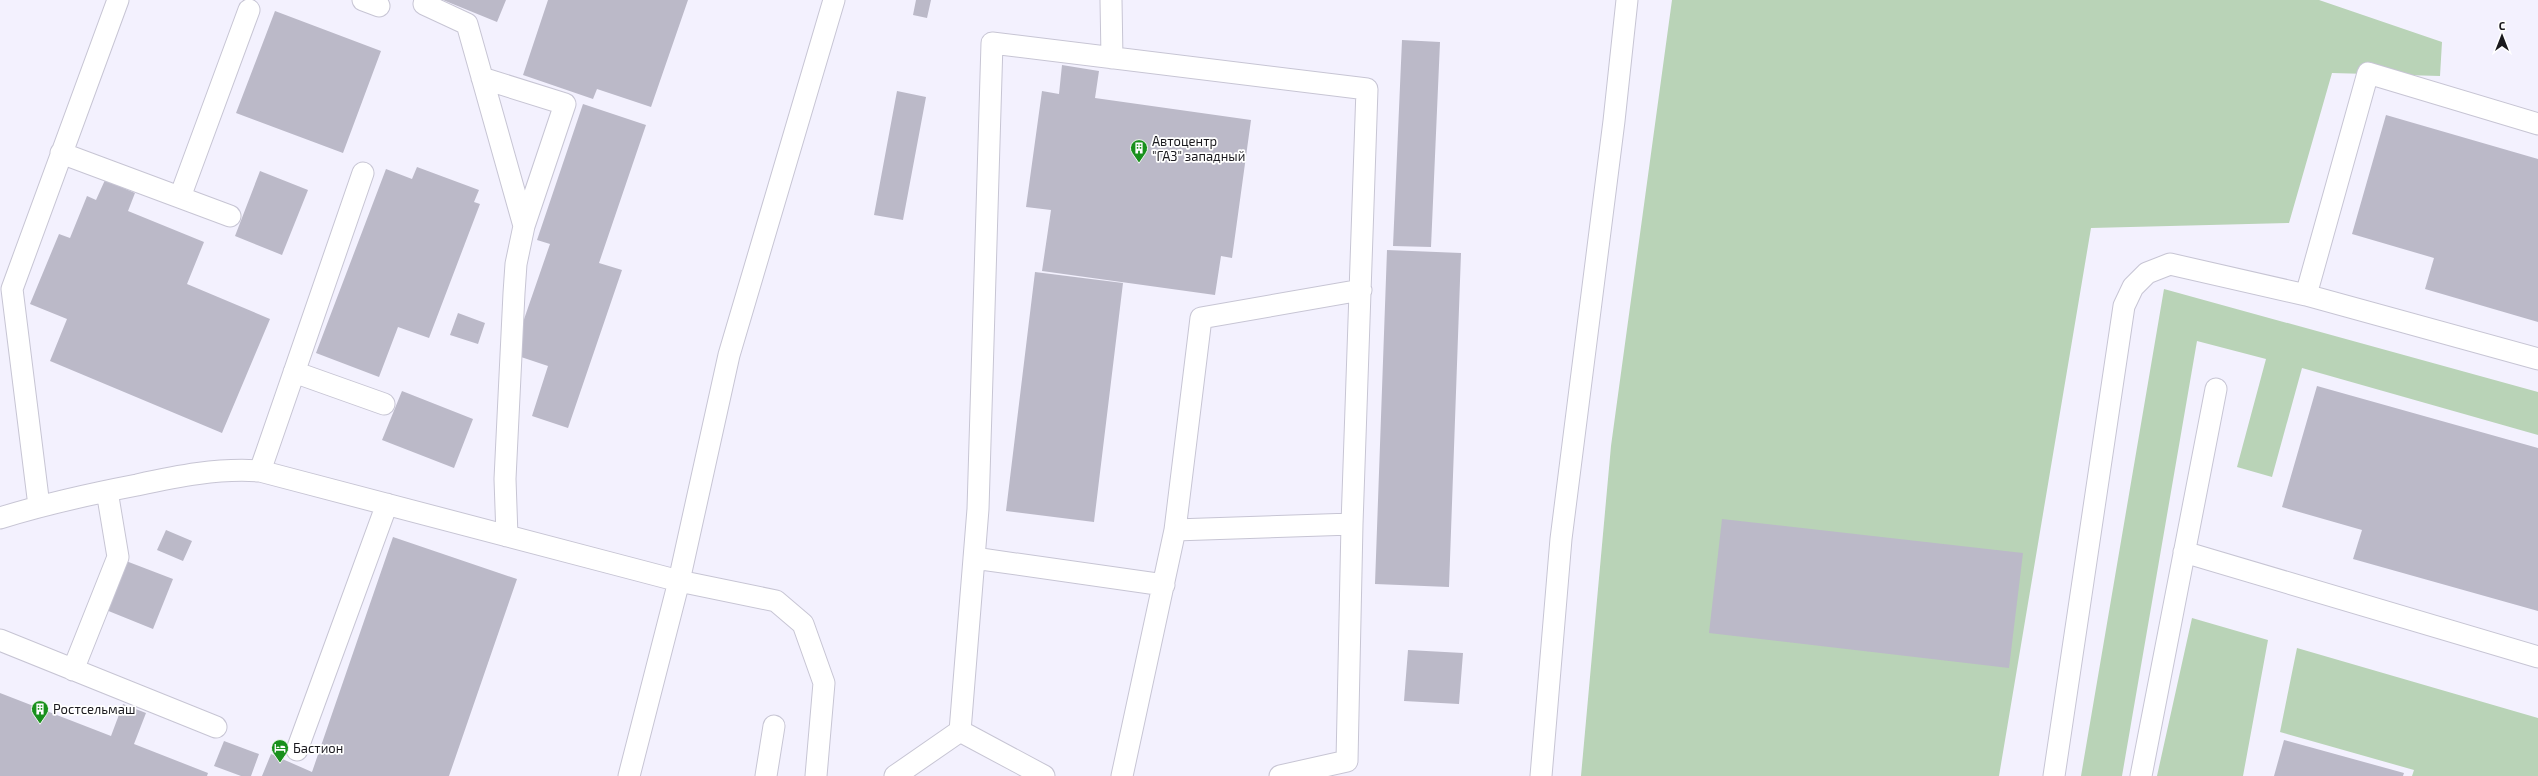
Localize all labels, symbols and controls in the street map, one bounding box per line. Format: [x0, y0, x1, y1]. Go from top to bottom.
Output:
north arrow [2482, 16, 2522, 56]
text: С [2499, 19, 2506, 32]
place label: Автоцентр "ГАЗ" западный [1152, 133, 1245, 164]
building icon: Автоцентр "ГАЗ" западный [1129, 138, 1149, 163]
building icon: Ростсельмаш [30, 699, 50, 724]
place label: Ростсельмаш [53, 701, 135, 717]
hotel icon: Бастион [270, 738, 290, 763]
place label: Бастион [293, 740, 343, 756]

